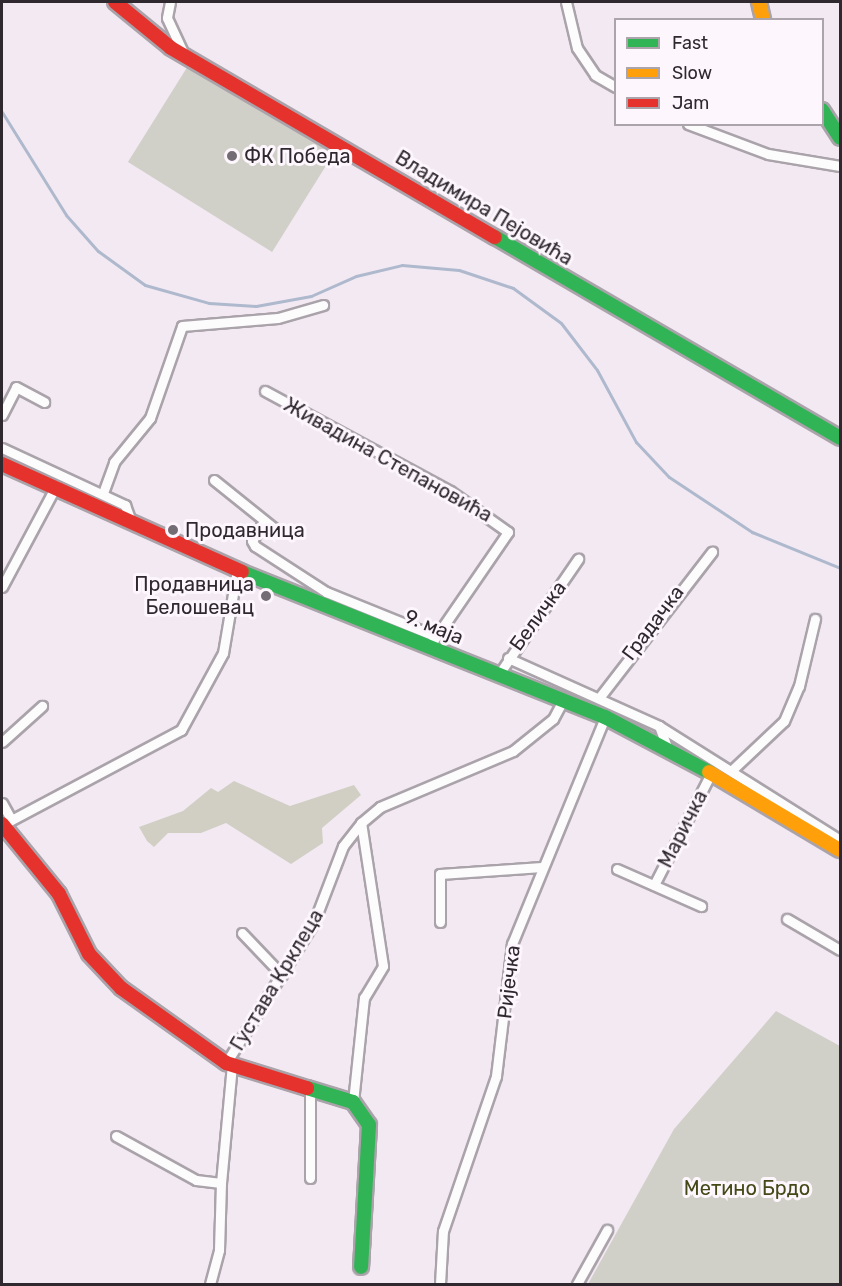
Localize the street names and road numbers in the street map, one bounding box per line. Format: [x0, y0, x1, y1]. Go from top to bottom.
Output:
street label: Владимира Пејовића [391, 146, 577, 270]
street label: Живадина Степановића [280, 393, 496, 527]
street label: Беличка [505, 576, 571, 656]
street label: Градачка [617, 581, 689, 665]
street label: 9. маја [401, 604, 467, 650]
street label: Маричка [653, 786, 713, 872]
street label: Густава Крклеца [225, 905, 329, 1055]
street label: Ријечка [493, 944, 525, 1020]

